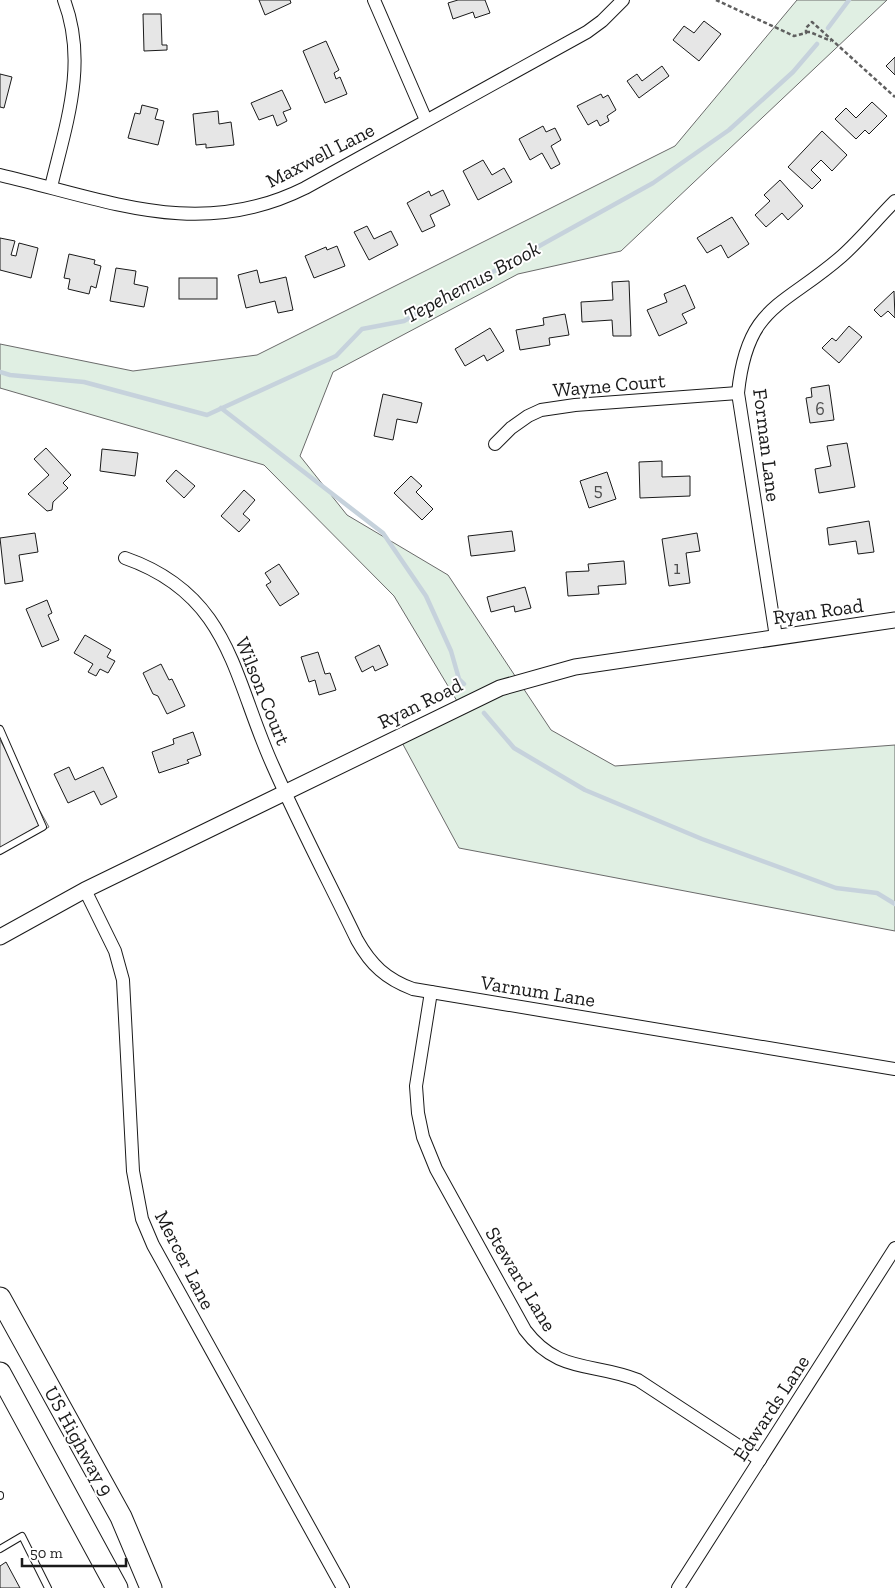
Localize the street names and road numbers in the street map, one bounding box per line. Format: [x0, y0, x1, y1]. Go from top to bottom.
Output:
street label: Maxwell Lane [262, 117, 378, 193]
street label: Wayne Court [552, 368, 667, 402]
street label: Forman Lane [748, 387, 786, 503]
street label: Ryan Road [771, 593, 865, 629]
street label: Wilson Court [230, 633, 296, 749]
street label: Ryan Road [374, 672, 466, 734]
street label: Varnum Lane [478, 970, 597, 1012]
street label: Mercer Lane [150, 1207, 220, 1313]
street label: Steward Lane [480, 1222, 562, 1336]
street label: Edwards Lane [728, 1350, 814, 1466]
street label: US Highway 9 [39, 1382, 119, 1500]

